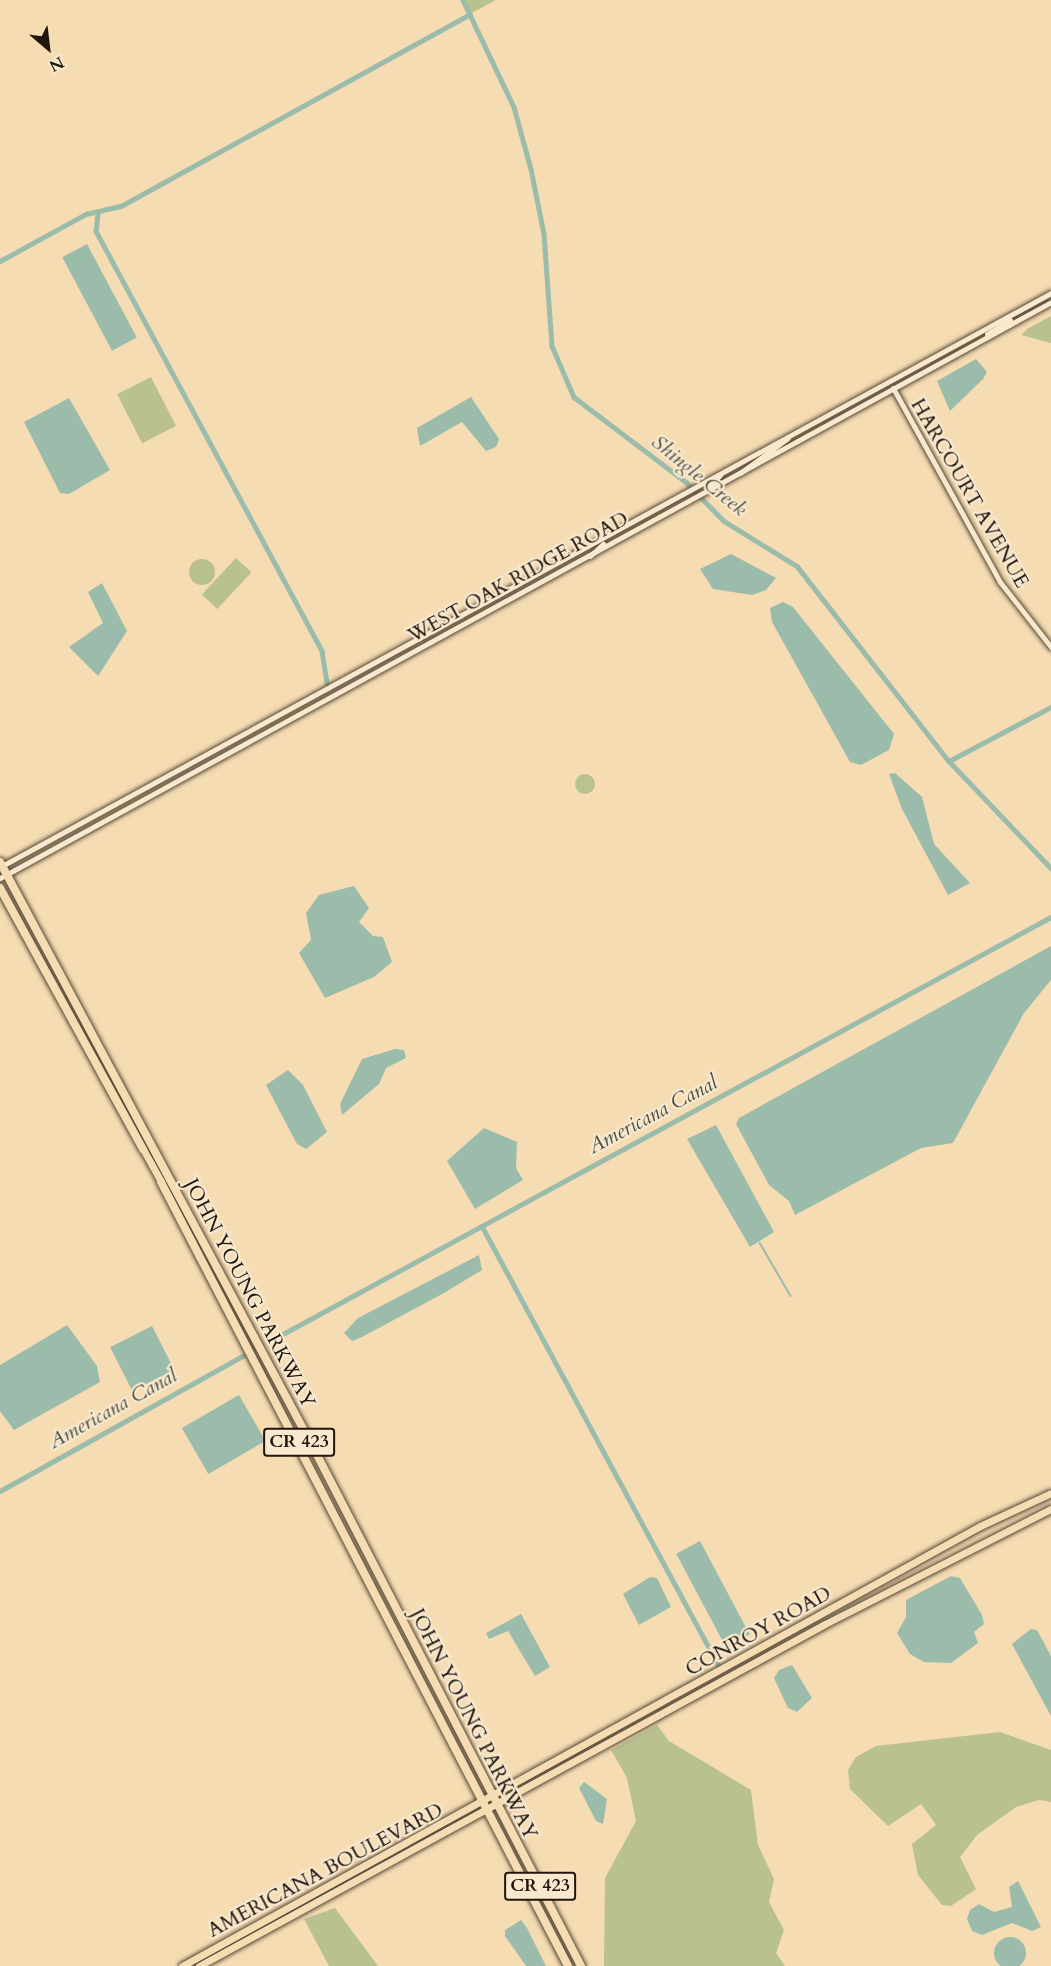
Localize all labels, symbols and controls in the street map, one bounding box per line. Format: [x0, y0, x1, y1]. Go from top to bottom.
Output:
north arrow [18, 18, 78, 78]
text: N [45, 51, 68, 77]
street label: HARCOURT AVENUE [906, 394, 1034, 592]
water label: Shingle Creek [646, 430, 752, 522]
street label: WEST OAK RIDGE ROAD [404, 506, 632, 648]
water label: Americana Canal [584, 1070, 722, 1160]
street label: JOHN YOUNG PARKWAY [179, 1174, 321, 1412]
water label: Americana Canal [44, 1363, 182, 1455]
road number: CR 423 [263, 1427, 335, 1457]
street label: CONROY ROAD [681, 1581, 835, 1681]
street label: JOHN YOUNG PARKWAY [405, 1604, 543, 1844]
street label: AMERICANA BOULEVARD [203, 1798, 447, 1942]
road number: CR 423 [504, 1871, 576, 1901]

